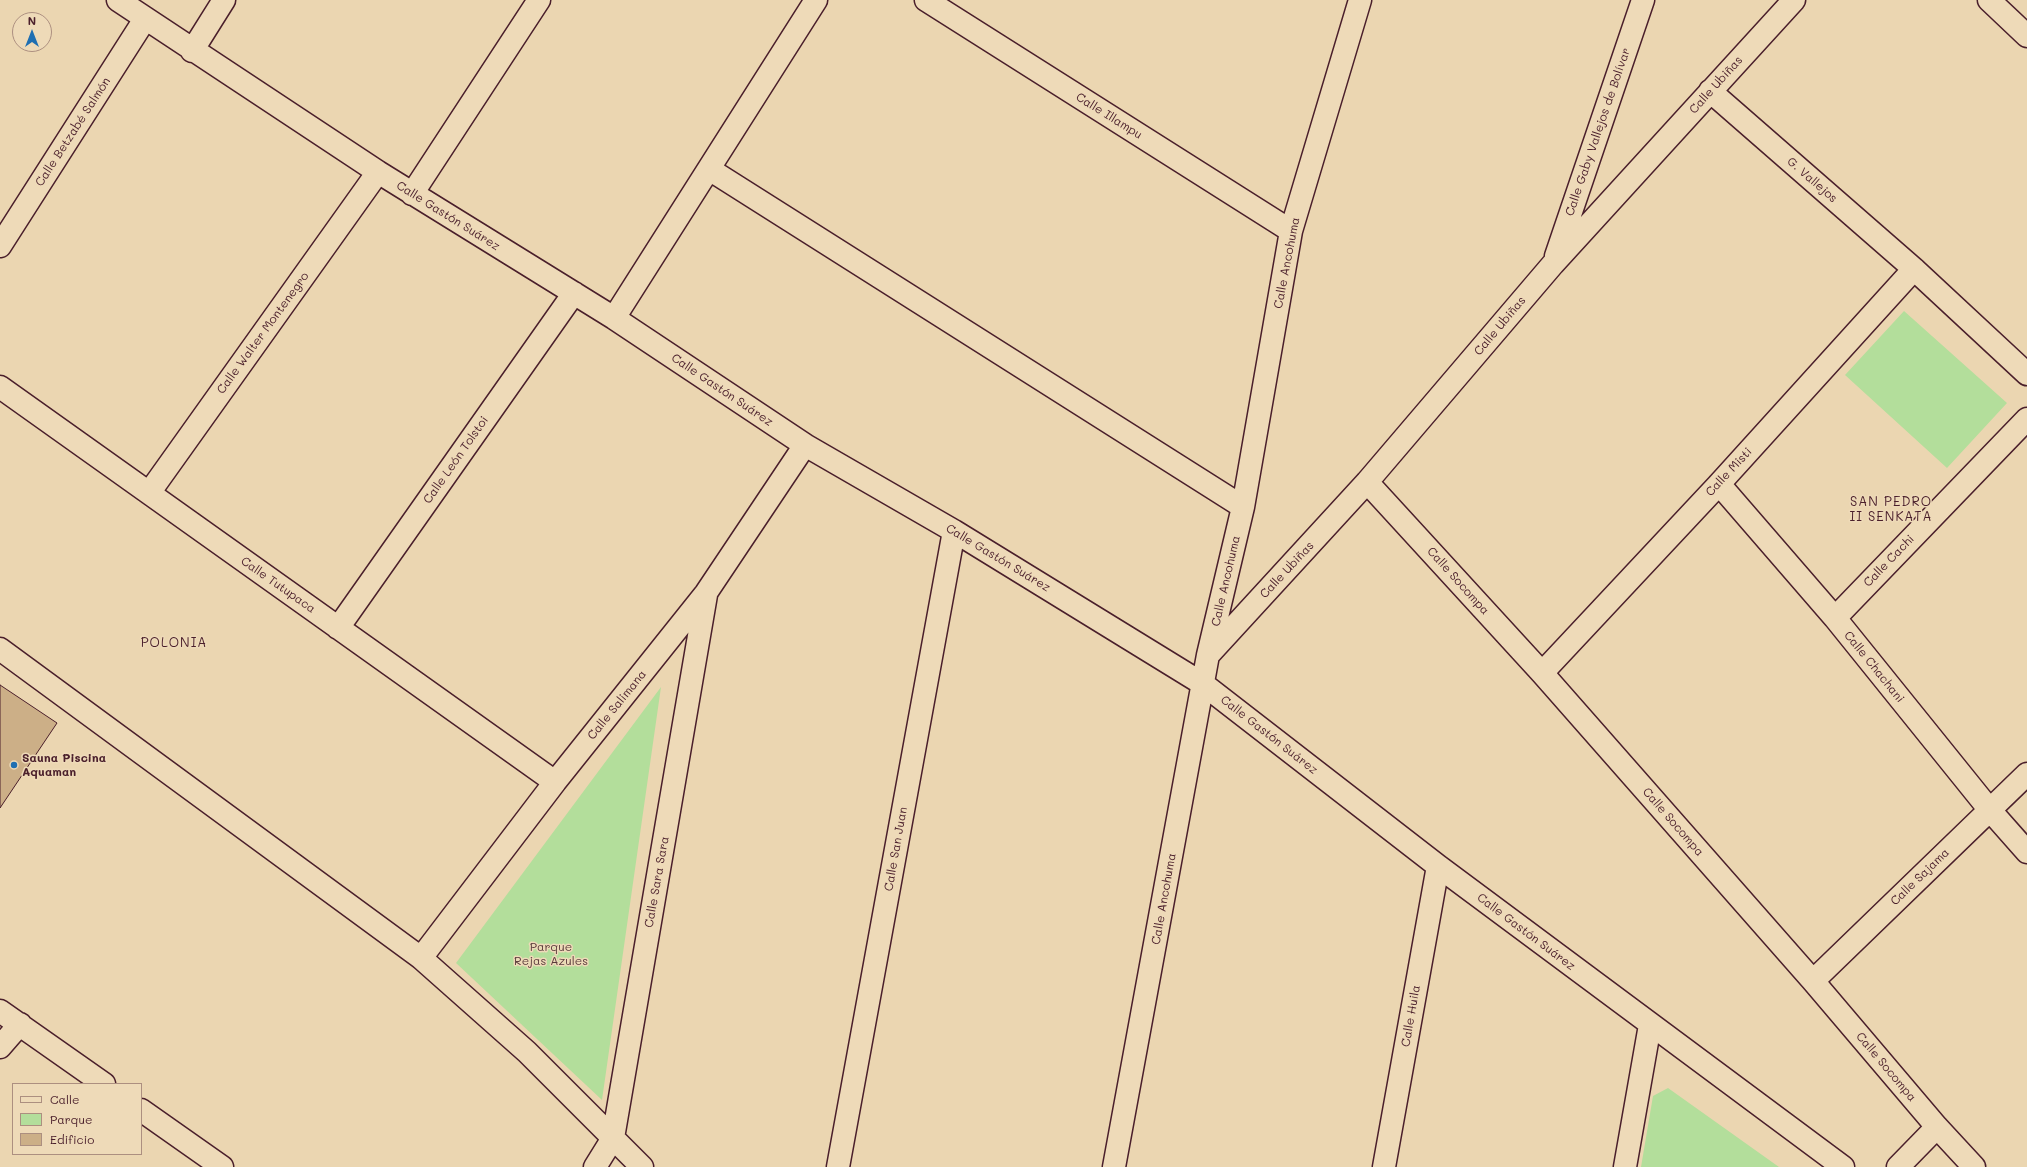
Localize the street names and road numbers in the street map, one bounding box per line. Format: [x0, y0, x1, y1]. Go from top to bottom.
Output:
street label: Calle Gaby Vallejos de Bolívar [1562, 46, 1634, 218]
street label: Calle Ubiñas [1686, 53, 1746, 117]
street label: Calle Betzabé Salmón [32, 75, 114, 189]
street label: Calle Illampu [1073, 90, 1145, 142]
street label: G. Vallejos [1784, 154, 1840, 206]
street label: Calle Gastón Suárez [394, 178, 502, 254]
street label: Calle Ancohuma [1271, 216, 1303, 310]
street label: Calle Walter Montenegro [214, 269, 312, 397]
street label: Calle Ubiñas [1471, 294, 1529, 358]
street label: Calle Gastón Suárez [669, 351, 775, 429]
street label: Calle León Tolstoi [420, 414, 492, 506]
street label: Calle Misti [1703, 445, 1755, 499]
street label: Calle Gastón Suárez [943, 521, 1053, 595]
street label: Calle Cachi [1861, 532, 1917, 590]
street label: Calle Ancohuma [1209, 534, 1243, 628]
street label: Calle Ubiñas [1257, 539, 1317, 601]
street label: Calle Socompa [1424, 544, 1492, 618]
street label: Calle Tutupaca [238, 554, 318, 616]
street label: Calle Chachani [1841, 628, 1907, 706]
street label: Calle Salimana [585, 667, 649, 743]
street label: Calle Gastón Suárez [1218, 693, 1320, 777]
street label: Calle Socompa [1639, 785, 1707, 859]
street label: Calle San Juan [882, 806, 910, 892]
street label: Calle Sara Sara [642, 835, 672, 929]
street label: Calle Sajama [1888, 845, 1952, 909]
street label: Calle Ancohuma [1149, 852, 1179, 946]
street label: Calle Gastón Suárez [1474, 890, 1578, 974]
street label: Calle Huila [1398, 984, 1424, 1048]
street label: Calle Socompa [1853, 1029, 1919, 1105]

